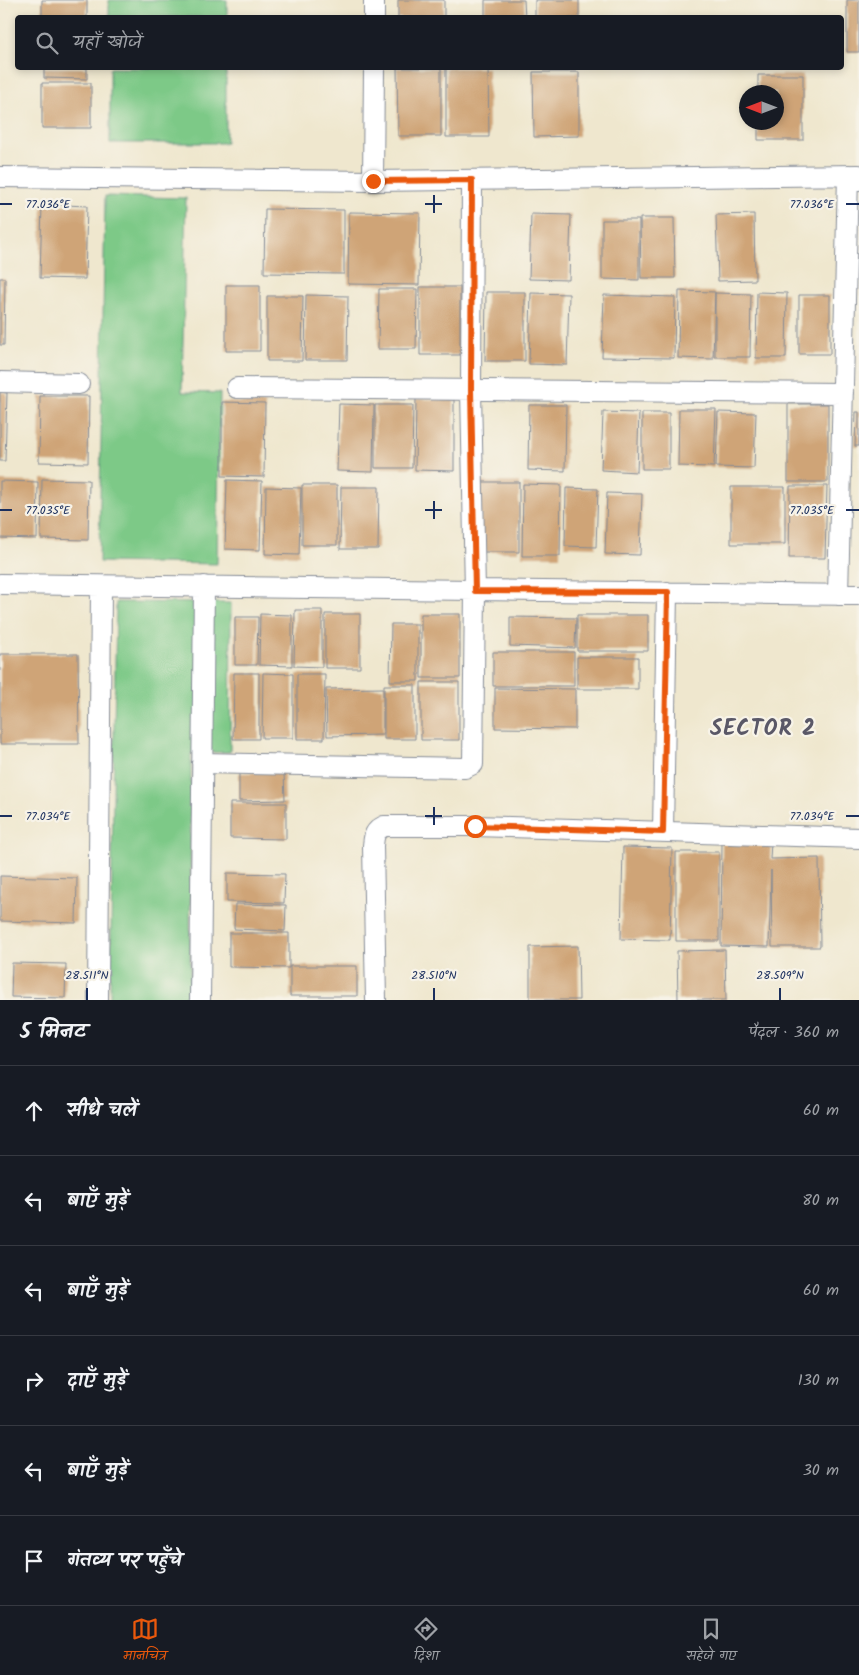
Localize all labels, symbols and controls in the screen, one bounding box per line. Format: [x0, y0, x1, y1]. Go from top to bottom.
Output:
search box [15, 15, 844, 70]
text: यहाँ खोजें [73, 28, 142, 58]
icon: search [33, 29, 61, 57]
north arrow [739, 85, 784, 130]
route end [362, 170, 385, 193]
text: 77.036°E [26, 195, 71, 214]
text: 77.036°E [790, 195, 835, 214]
text: 77.035°E [26, 501, 71, 520]
text: 77.035°E [790, 501, 835, 520]
district label: SECTOR 2 [710, 712, 816, 747]
text: 77.034°E [26, 807, 71, 826]
text: 77.034°E [790, 807, 835, 826]
route start [464, 815, 487, 838]
text: 28.511°N [65, 966, 109, 985]
text: 28.510°N [411, 966, 457, 985]
text: 28.509°N [756, 966, 804, 985]
text: 5 मिनट [20, 1016, 86, 1049]
text: पैदल · 360 m [749, 1020, 839, 1045]
text: सीधे चलें [67, 1096, 137, 1126]
icon: ahead [20, 1097, 48, 1125]
text: 60 m [803, 1098, 839, 1123]
text: बाएँ मुड़ें [67, 1186, 128, 1216]
icon: left [20, 1187, 48, 1215]
text: 80 m [802, 1188, 839, 1213]
text: बाएँ मुड़ें [67, 1276, 128, 1306]
icon: left [20, 1277, 48, 1305]
text: 60 m [803, 1278, 839, 1303]
text: दाएँ मुड़ें [67, 1366, 126, 1396]
icon: right [20, 1367, 48, 1395]
text: 130 m [798, 1368, 839, 1393]
text: बाएँ मुड़ें [67, 1456, 128, 1486]
icon: left [20, 1457, 48, 1485]
text: 30 m [803, 1458, 839, 1483]
text: गंतव्य पर पहुँचे [67, 1546, 182, 1576]
icon: arrive [20, 1547, 48, 1575]
tab: मानचित्र [123, 1615, 166, 1667]
tab: दिशा [412, 1615, 440, 1667]
tab: सहेजे गए [686, 1615, 736, 1667]

